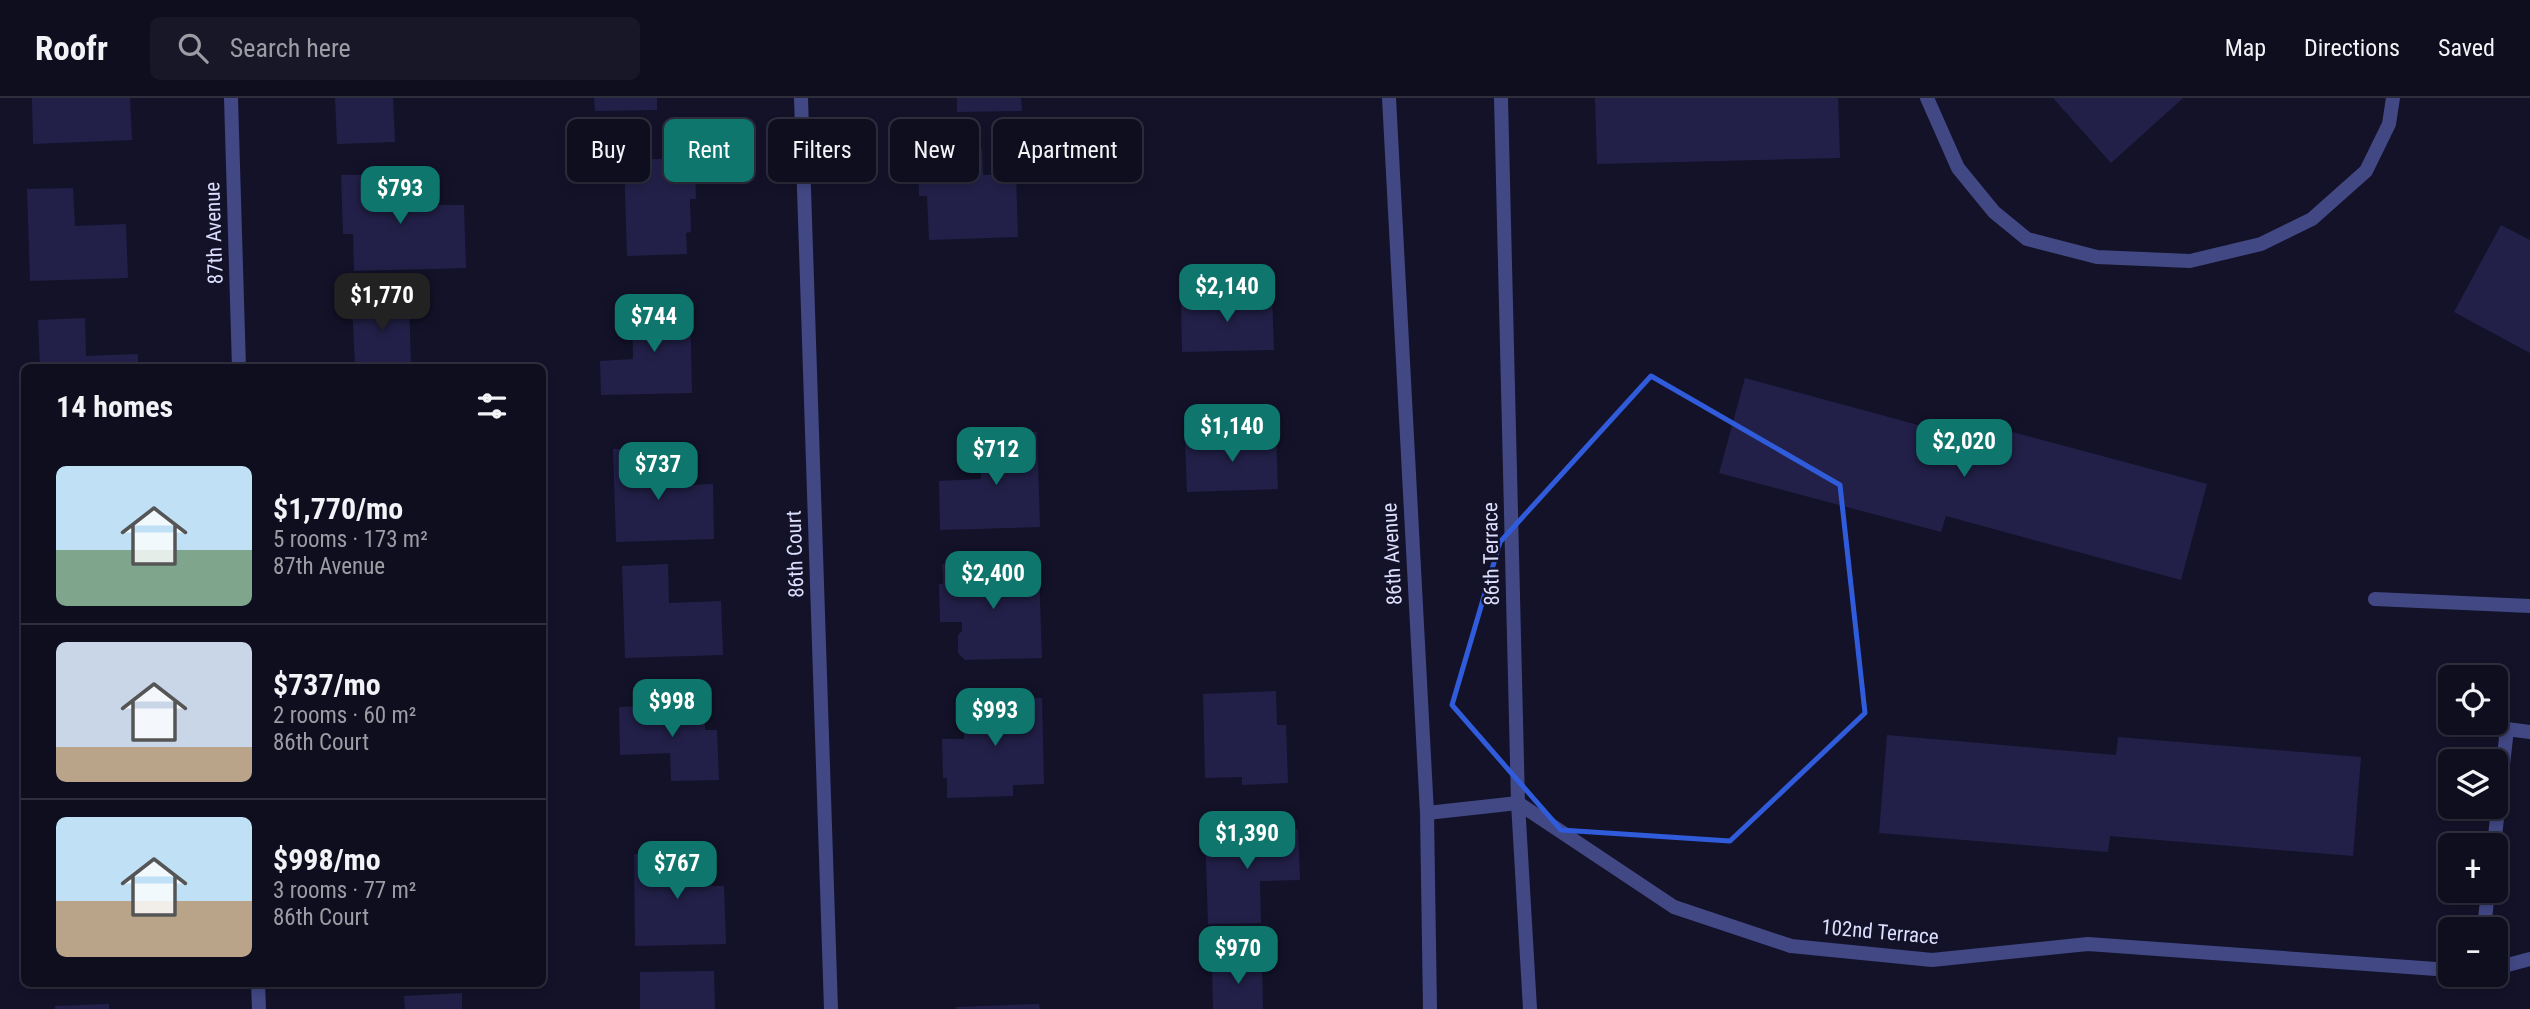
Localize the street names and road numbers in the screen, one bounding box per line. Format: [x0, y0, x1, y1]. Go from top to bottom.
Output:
street label: 87th Avenue [200, 181, 228, 285]
street label: 86th Avenue [1377, 502, 1407, 606]
street label: 86th Terrace [1478, 502, 1504, 606]
street label: 86th Court [781, 510, 809, 598]
street label: 102nd Terrace [1820, 915, 1940, 949]

